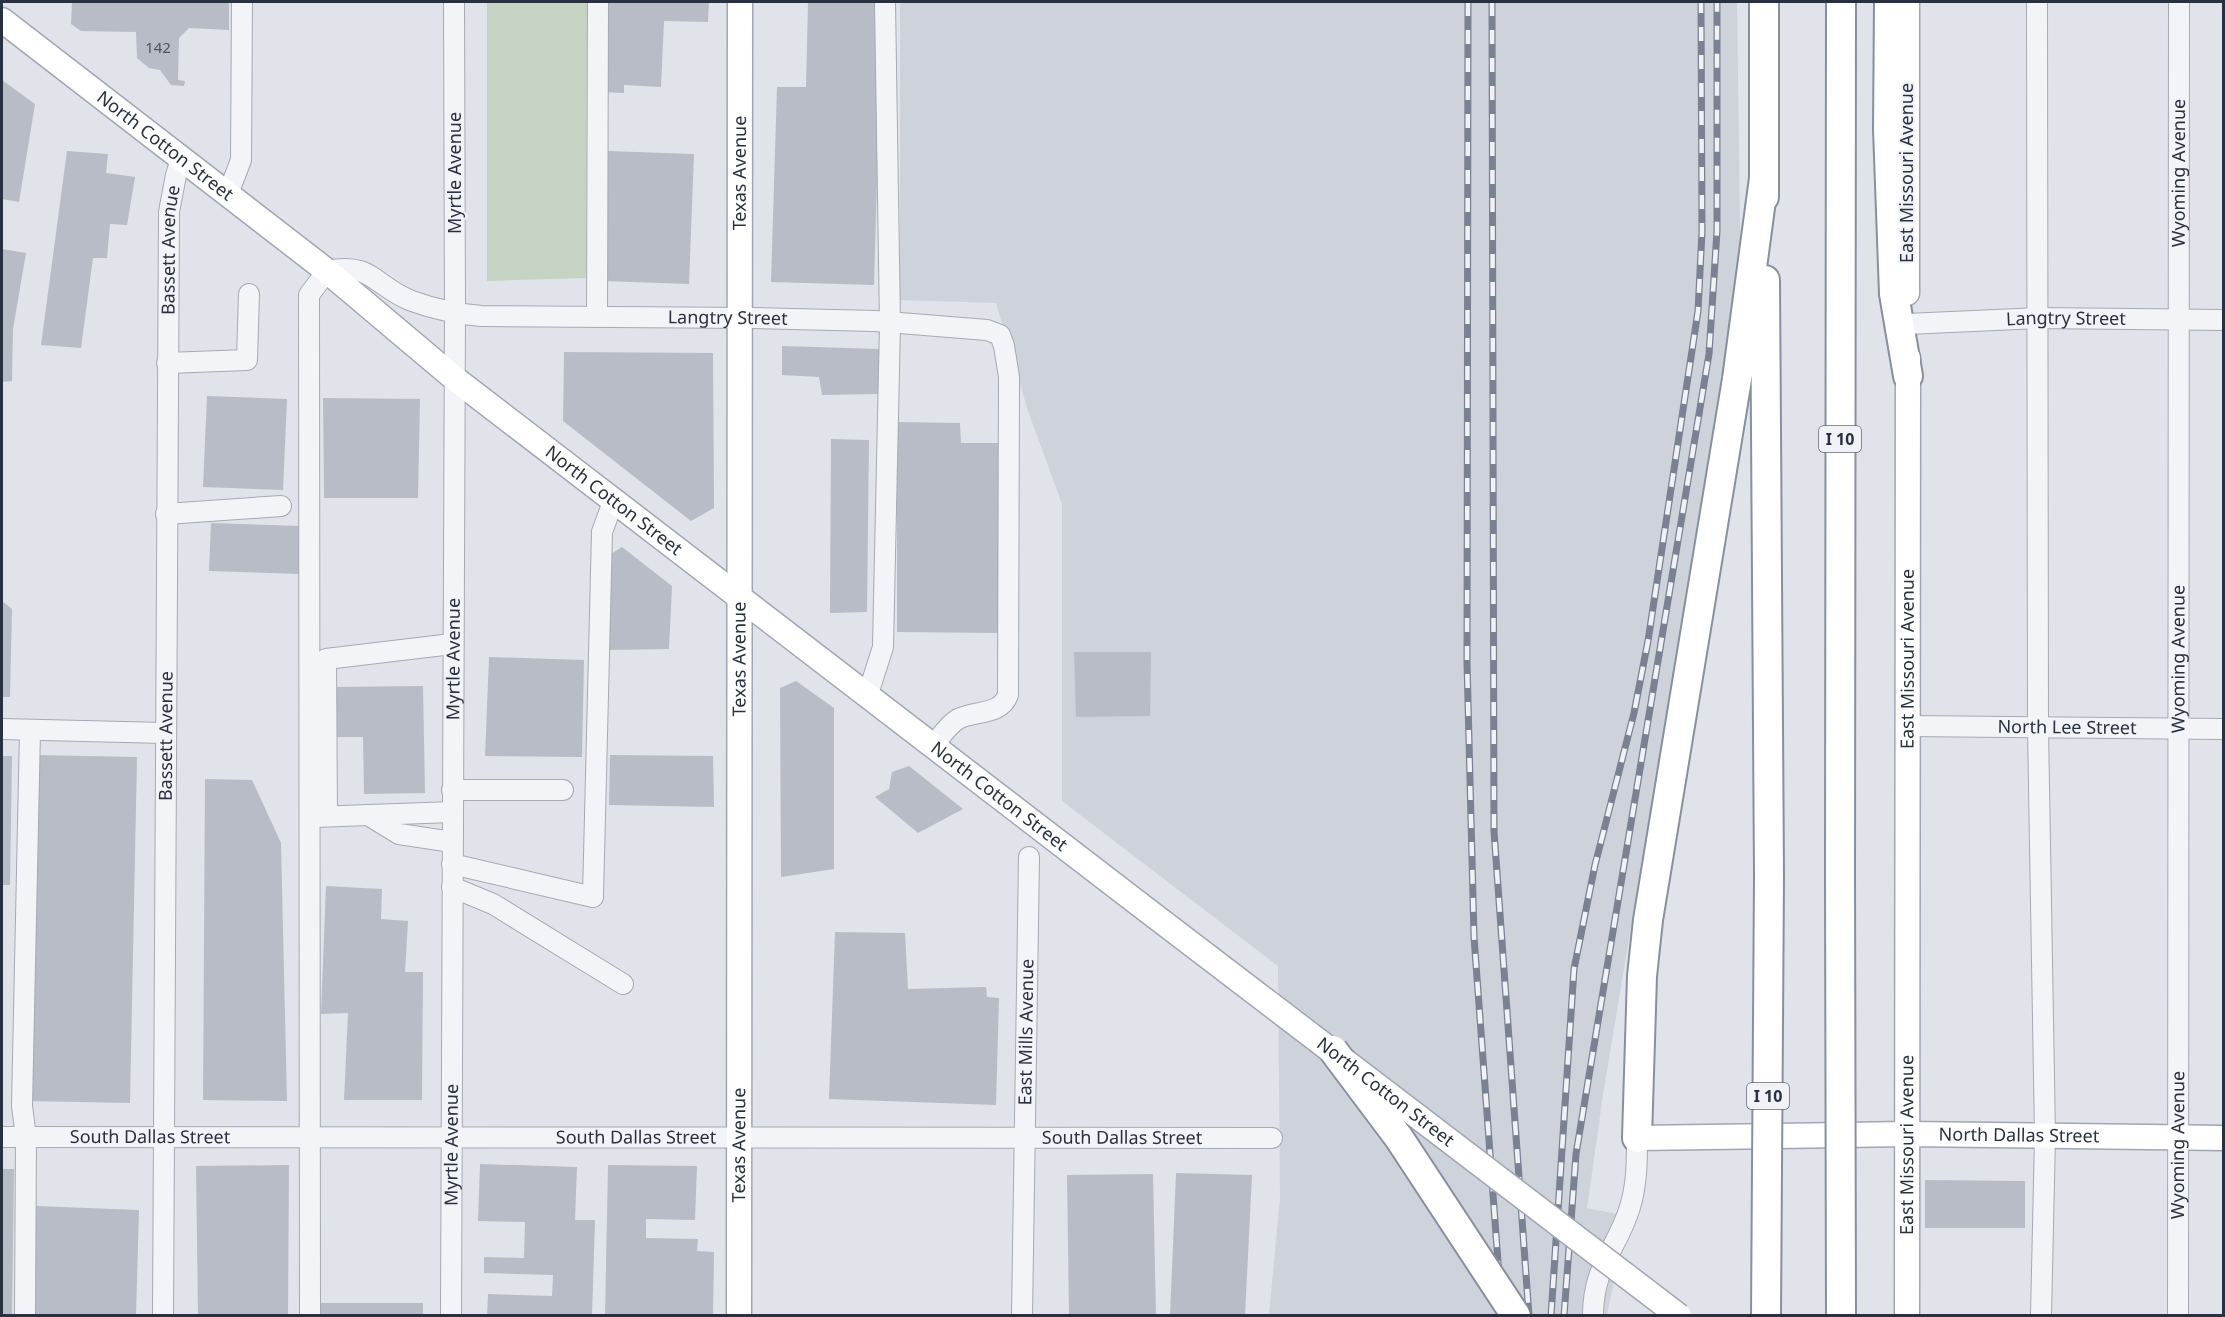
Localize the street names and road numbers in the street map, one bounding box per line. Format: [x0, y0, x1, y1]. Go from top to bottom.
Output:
street label: East Missouri Avenue [1894, 83, 1918, 263]
street label: North Cotton Street [92, 85, 239, 206]
street label: Wyoming Avenue [2166, 99, 2190, 247]
street label: Myrtle Avenue [442, 112, 466, 234]
street label: Texas Avenue [727, 116, 751, 230]
street label: Bassett Avenue [155, 183, 185, 315]
street label: Langtry Street [668, 304, 788, 330]
street label: Langtry Street [2005, 305, 2126, 330]
road number: I 10 [1819, 426, 1861, 452]
street label: North Cotton Street [541, 440, 688, 560]
street label: East Missouri Avenue [1895, 569, 1919, 749]
street label: Wyoming Avenue [2165, 585, 2190, 733]
street label: Myrtle Avenue [440, 598, 465, 720]
street label: Texas Avenue [726, 602, 751, 716]
street label: Bassett Avenue [153, 671, 178, 801]
street label: North Lee Street [1997, 714, 2137, 739]
street label: North Cotton Street [926, 736, 1073, 856]
street label: East Mills Avenue [1012, 958, 1038, 1106]
street label: North Cotton Street [1313, 1031, 1460, 1152]
street label: East Missouri Avenue [1894, 1055, 1918, 1235]
street label: Wyoming Avenue [2165, 1071, 2189, 1219]
road number: I 10 [1747, 1083, 1789, 1109]
street label: Myrtle Avenue [438, 1084, 463, 1206]
street label: Texas Avenue [726, 1088, 750, 1202]
street label: North Dallas Street [1939, 1121, 2100, 1147]
street label: South Dallas Street [70, 1124, 231, 1148]
street label: South Dallas Street [556, 1124, 717, 1149]
street label: South Dallas Street [1042, 1125, 1203, 1149]

